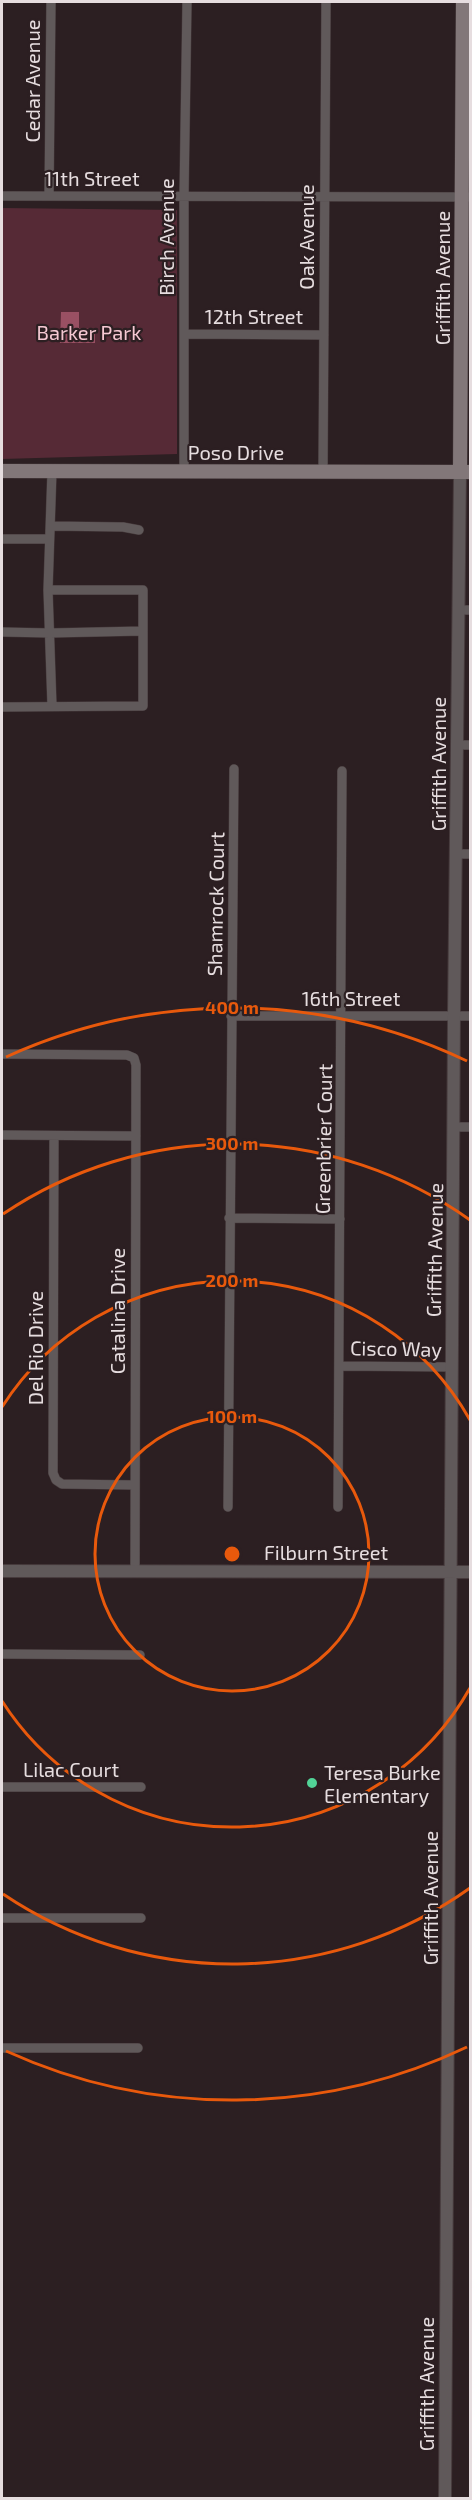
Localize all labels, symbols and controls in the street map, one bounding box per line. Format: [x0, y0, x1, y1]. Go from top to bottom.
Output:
street label: Cedar Avenue [20, 19, 44, 143]
street label: 11th Street [44, 166, 140, 190]
street label: Birch Avenue [154, 178, 178, 296]
street label: Oak Avenue [294, 184, 318, 290]
street label: Griffith Avenue [430, 211, 454, 345]
street label: 12th Street [205, 304, 304, 328]
park label: Barker Park [37, 320, 141, 344]
street label: Poso Drive [188, 440, 284, 464]
street label: Griffith Avenue [426, 697, 450, 831]
street label: Shamrock Court [202, 831, 228, 976]
street label: 16th Street [302, 986, 401, 1010]
text: 400 m [205, 996, 259, 1018]
street label: Greenbrier Court [310, 1063, 336, 1214]
text: 300 m [206, 1132, 258, 1154]
street label: Griffith Avenue [421, 1183, 447, 1317]
street label: Catalina Drive [105, 1248, 129, 1374]
text: 200 m [206, 1269, 258, 1291]
street label: Del Rio Drive [23, 1291, 47, 1405]
street label: Cisco Way [350, 1335, 443, 1361]
text: 100 m [207, 1405, 257, 1427]
street label: Filburn Street [264, 1540, 388, 1564]
centre of rings [222, 1544, 242, 1564]
street label: Lilac Court [23, 1757, 119, 1781]
place label: Teresa Burke Elementary [324, 1760, 441, 1807]
marker: Teresa Burke Elementary [305, 1776, 319, 1790]
street label: Griffith Avenue [418, 1831, 442, 1965]
street label: Griffith Avenue [414, 2317, 438, 2451]

